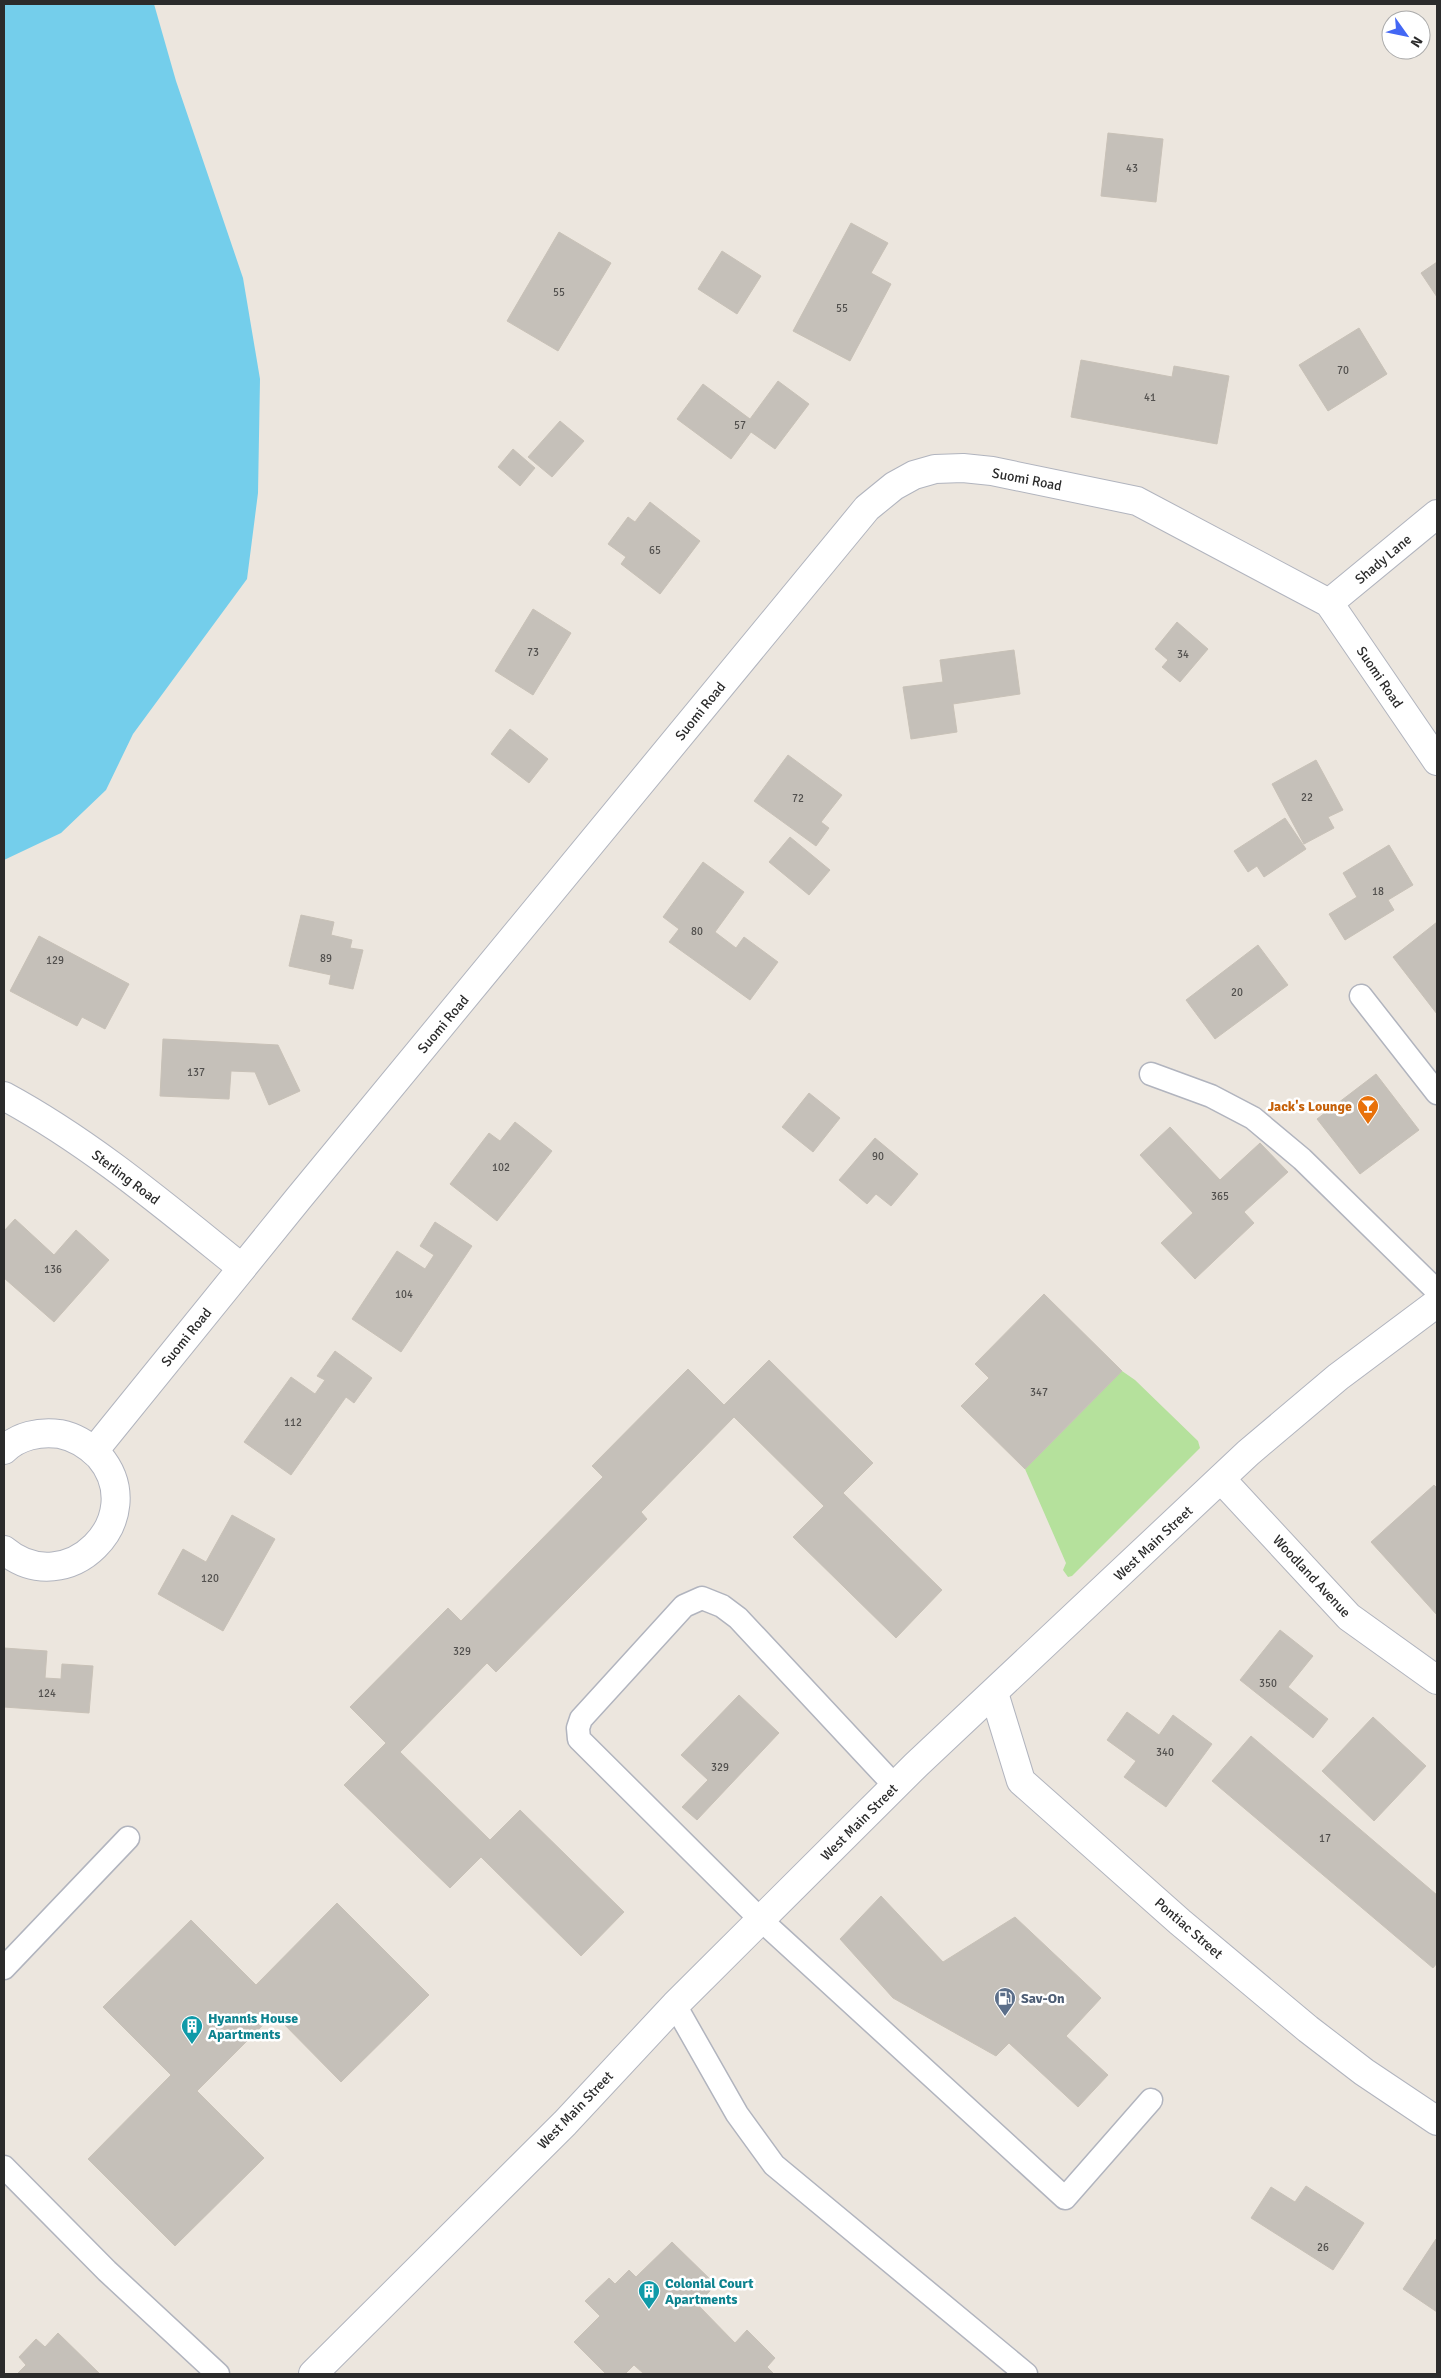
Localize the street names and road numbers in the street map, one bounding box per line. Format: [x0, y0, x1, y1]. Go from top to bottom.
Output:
street label: Suomi Road [991, 464, 1063, 495]
street label: Shady Lane [1352, 531, 1415, 588]
street label: Suomi Road [1353, 643, 1406, 711]
street label: Suomi Road [672, 678, 729, 744]
street label: Suomi Road [414, 992, 473, 1057]
street label: Sterling Road [88, 1146, 163, 1208]
street label: Suomi Road [158, 1304, 215, 1370]
street label: West Main Street [1110, 1502, 1196, 1584]
street label: Woodland Avenue [1269, 1532, 1354, 1621]
street label: West Main Street [817, 1780, 901, 1864]
street label: Pontiac Street [1151, 1894, 1226, 1963]
street label: West Main Street [534, 2068, 617, 2153]

